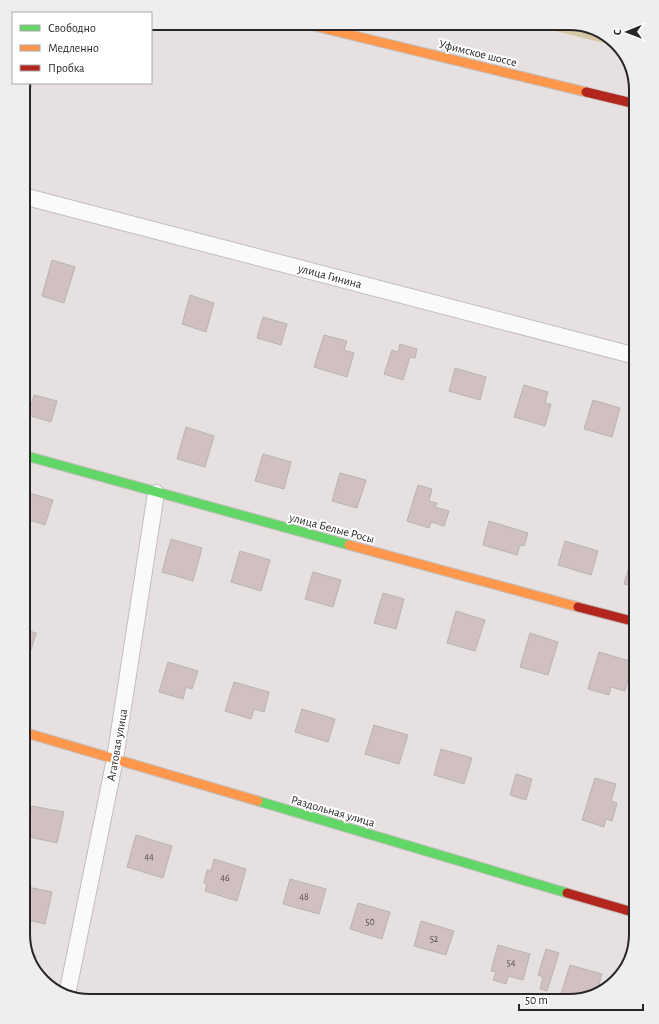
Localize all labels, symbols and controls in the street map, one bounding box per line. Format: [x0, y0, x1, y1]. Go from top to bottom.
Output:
legend [12, 12, 152, 84]
north arrow [607, 12, 647, 52]
text: Свободно [48, 22, 96, 34]
text: С [612, 29, 623, 35]
street label: Уфимское шоссе [438, 38, 518, 68]
text: Медленно [48, 42, 99, 54]
text: Пробка [48, 62, 85, 74]
street label: улица Гинина [296, 261, 364, 291]
street label: улица Белые Росы [287, 511, 376, 546]
street label: Агатовая улица [105, 707, 130, 782]
street label: Раздольная улица [289, 793, 377, 830]
house number: 44 [144, 852, 154, 862]
house number: 46 [220, 873, 230, 883]
house number: 48 [299, 892, 309, 902]
house number: 50 [365, 917, 375, 927]
house number: 52 [430, 934, 439, 944]
house number: 54 [507, 958, 516, 968]
scale bar [519, 986, 643, 1012]
text: 50 m [525, 994, 548, 1006]

